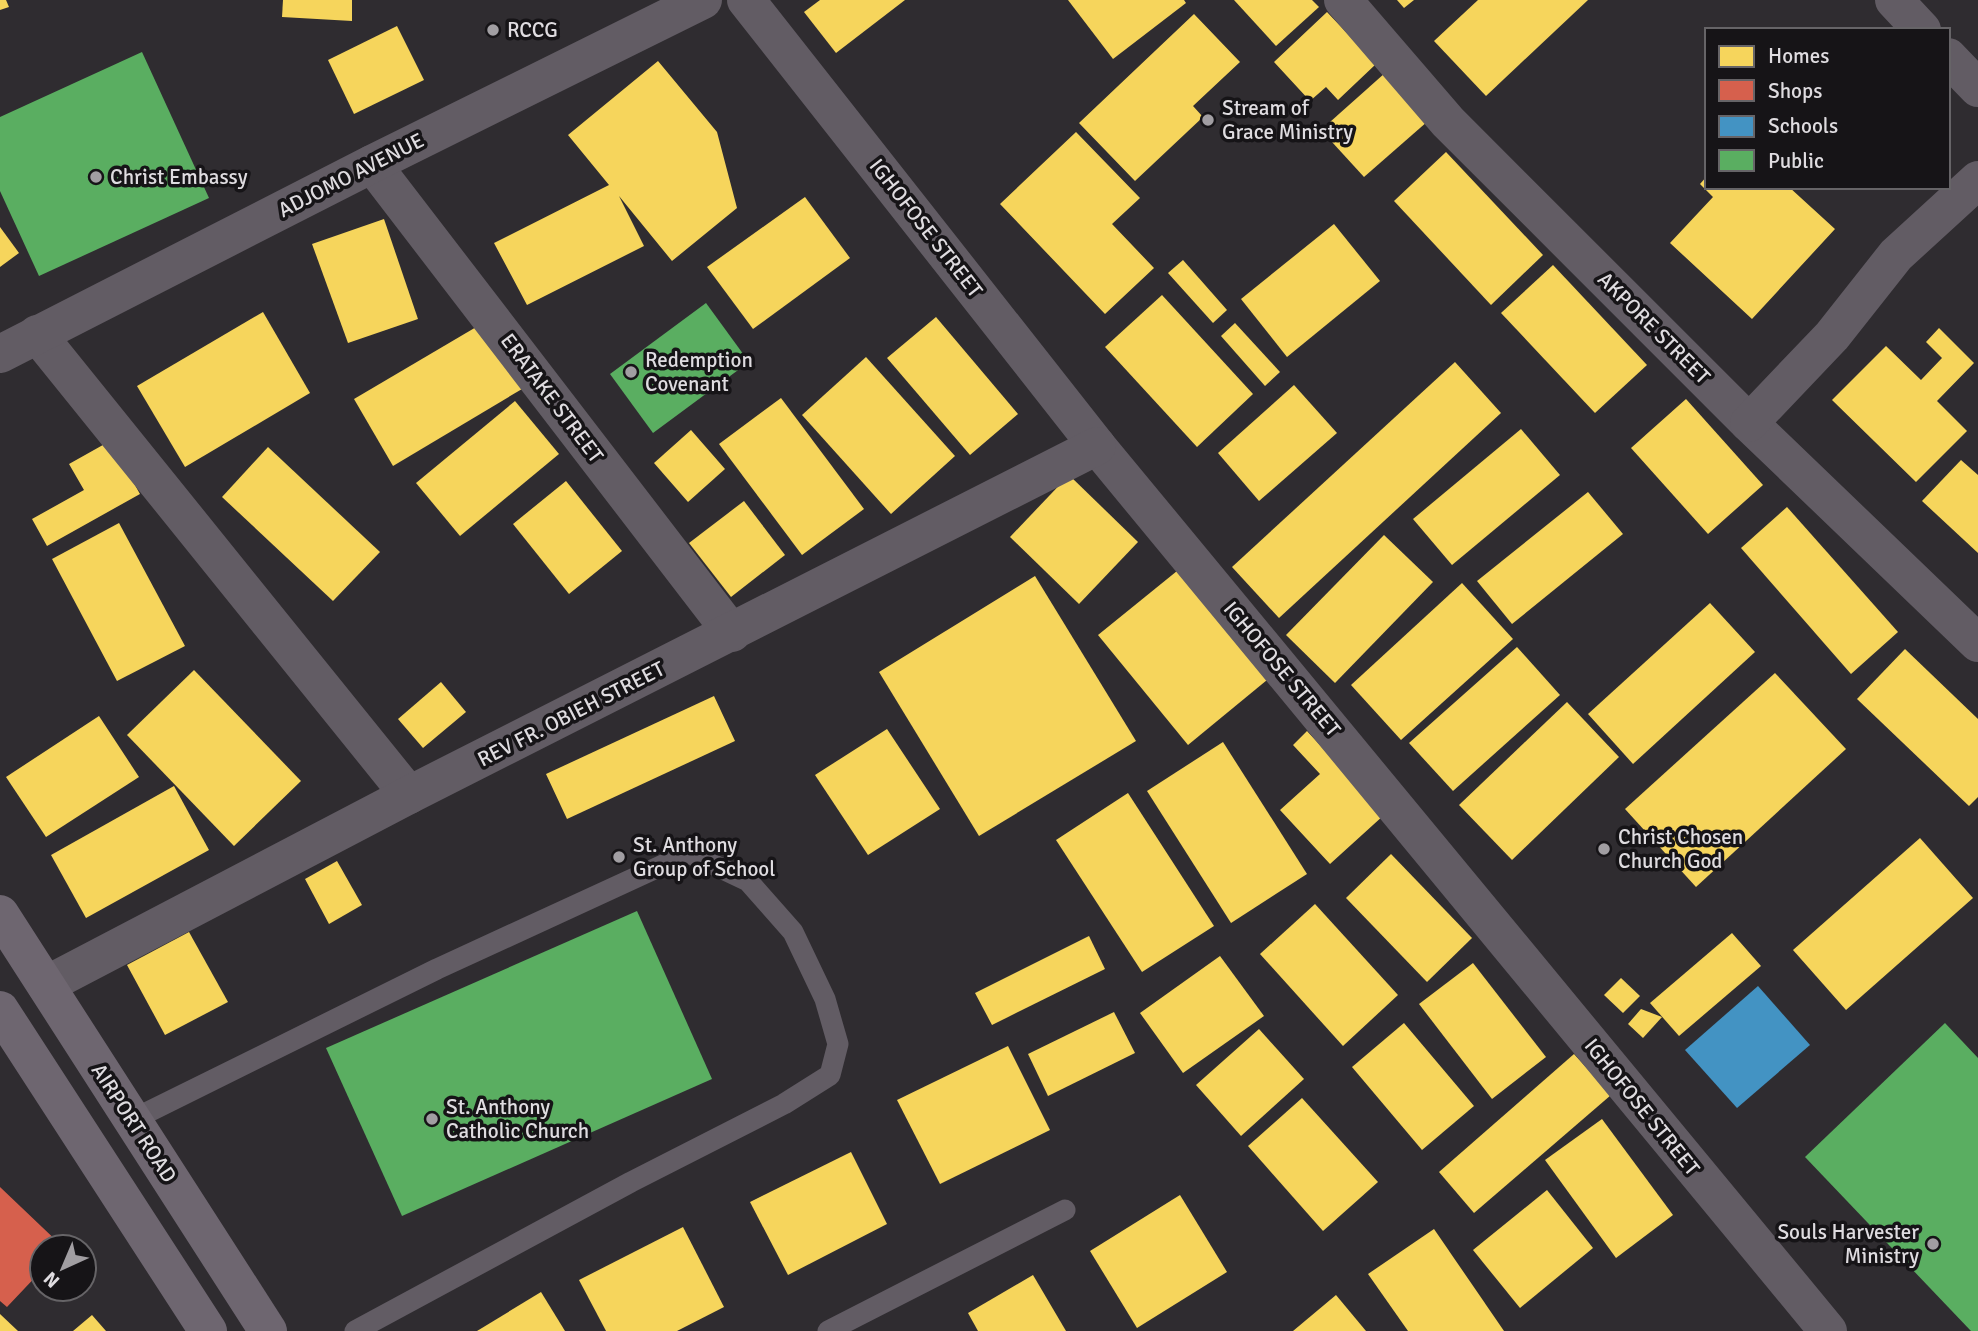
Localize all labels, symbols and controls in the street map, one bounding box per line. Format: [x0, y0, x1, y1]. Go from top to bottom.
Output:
place label: RCCG [507, 17, 558, 43]
marker: RCCG [485, 22, 501, 38]
legend [1705, 28, 1950, 189]
text: Homes [1768, 43, 1830, 69]
text: Shops [1768, 78, 1822, 104]
place label: Stream of Grace Ministry [1222, 95, 1353, 145]
marker: Stream of Grace Ministry [1200, 112, 1216, 128]
text: Schools [1768, 113, 1838, 139]
street label: ADJOMO AVENUE [274, 127, 428, 223]
text: Public [1768, 148, 1824, 174]
street label: IGHOFOSE STREET [864, 154, 989, 303]
place label: Christ Embassy [110, 164, 248, 190]
marker: Christ Embassy [88, 169, 104, 185]
street label: AKPORE STREET [1592, 266, 1716, 390]
street label: ERATAKE STREET [495, 328, 609, 468]
place label: Redemption Covenant [645, 347, 753, 397]
marker: Redemption Covenant [623, 364, 639, 380]
street label: IGHOFOSE STREET [1218, 596, 1347, 742]
street label: REV FR. OBIEH STREET [473, 655, 669, 772]
place label: Christ Chosen Church God [1618, 824, 1743, 874]
place label: St. Anthony Group of School [633, 832, 775, 882]
marker: Christ Chosen Church God [1596, 841, 1612, 857]
marker: St. Anthony Group of School [611, 849, 627, 865]
street label: IGHOFOSE STREET [1579, 1033, 1706, 1181]
street label: AIRPORT ROAD [86, 1058, 182, 1188]
place label: St. Anthony Catholic Church [446, 1094, 589, 1144]
marker: St. Anthony Catholic Church [424, 1111, 440, 1127]
place label: Souls Harvester Ministry [1777, 1219, 1919, 1269]
north arrow [28, 1233, 98, 1303]
marker: Souls Harvester Ministry [1925, 1236, 1941, 1252]
text: N [39, 1266, 65, 1293]

